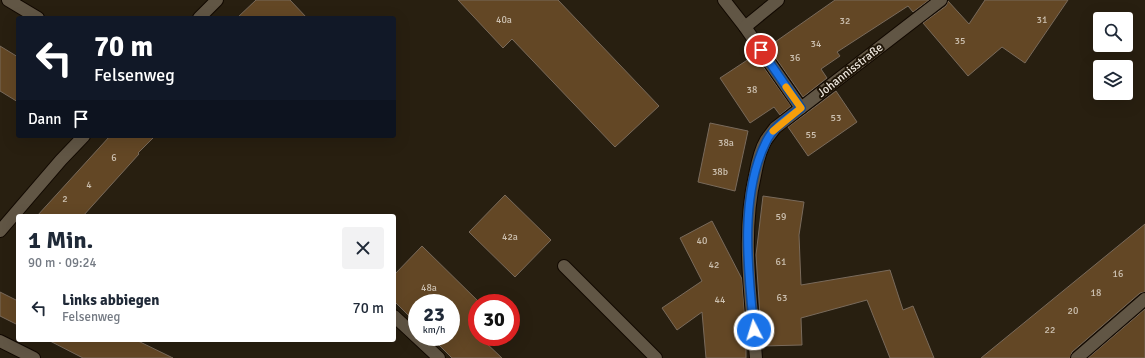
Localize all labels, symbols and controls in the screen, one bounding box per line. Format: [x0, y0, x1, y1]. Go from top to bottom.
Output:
map controls [1093, 12, 1133, 100]
button: search [1093, 12, 1133, 52]
house number: 40a [496, 14, 512, 26]
house number: 31 [1037, 14, 1047, 26]
house number: 32 [840, 15, 850, 27]
text: 70 m [94, 30, 153, 64]
icon: left [28, 32, 80, 84]
pin [744, 33, 778, 67]
house number: 35 [955, 35, 965, 47]
house number: 34 [811, 38, 822, 50]
icon: arrive [750, 39, 772, 61]
street label: Johannisstraße [814, 40, 886, 101]
house number: 36 [790, 52, 800, 64]
button: layers [1093, 60, 1133, 100]
text: Felsenweg [94, 64, 175, 86]
house number: 38 [747, 84, 757, 96]
icon: arrive [70, 108, 92, 130]
text: Dann [28, 110, 62, 128]
house number: 53 [831, 112, 841, 124]
house number: 55 [806, 129, 816, 141]
house number: 38a [718, 137, 734, 149]
house number: 6 [111, 152, 117, 164]
house number: 38b [712, 166, 728, 178]
house number: 4 [86, 179, 92, 191]
house number: 2 [62, 193, 68, 205]
house number: 59 [776, 211, 786, 223]
text: 1 Min. [28, 225, 93, 255]
button: close [342, 227, 384, 269]
house number: 42a [502, 231, 518, 243]
house number: 40 [697, 235, 707, 247]
text: 90 m · 09:24 [28, 255, 97, 271]
house number: 61 [776, 256, 786, 268]
house number: 42 [709, 259, 719, 271]
house number: 16 [1113, 268, 1123, 280]
house number: 48a [421, 282, 437, 294]
house number: 18 [1091, 287, 1101, 299]
text: Links abbiegen [62, 291, 159, 309]
house number: 63 [777, 292, 787, 304]
speed limit sign: 30 [468, 294, 520, 346]
house number: 44 [715, 294, 726, 306]
icon: left [28, 297, 50, 319]
text: 70 m [353, 299, 384, 317]
text: 23 [423, 302, 445, 327]
house number: 20 [1068, 305, 1078, 317]
text: Felsenweg [62, 309, 120, 325]
position arrow [733, 309, 775, 351]
text: km/h [423, 324, 445, 336]
house number: 22 [1045, 324, 1055, 336]

